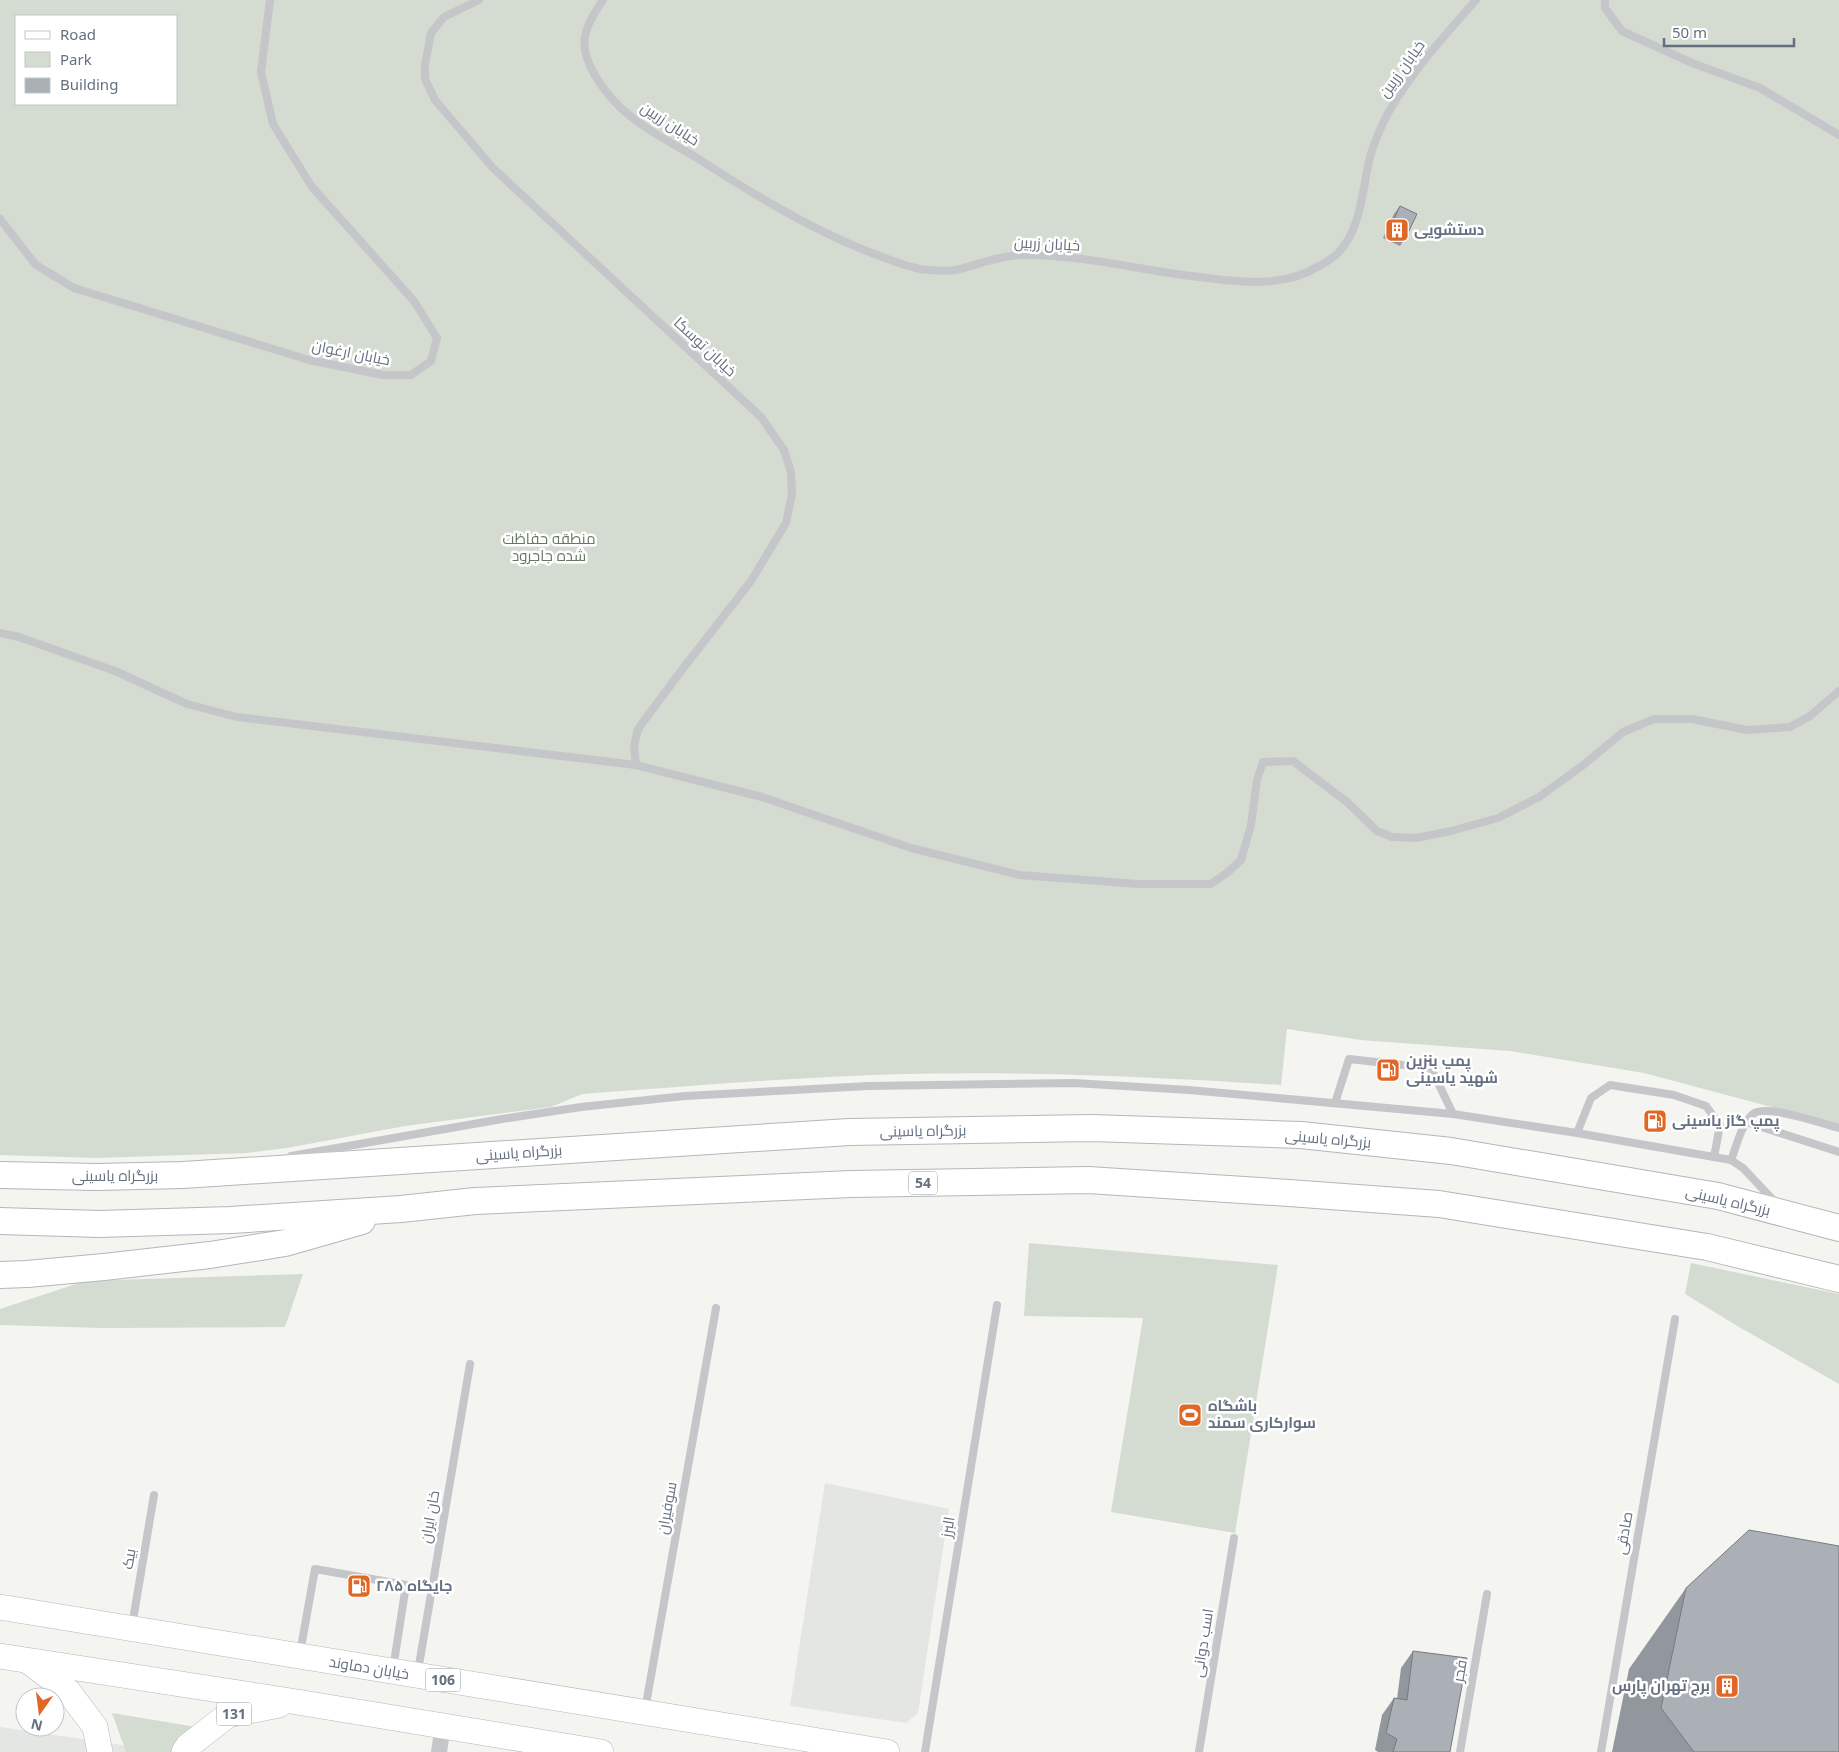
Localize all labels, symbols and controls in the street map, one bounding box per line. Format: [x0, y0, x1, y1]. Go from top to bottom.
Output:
legend [15, 15, 178, 105]
scale bar [1664, 15, 1794, 47]
text: 50 m [1672, 22, 1707, 42]
text: Road [60, 24, 96, 44]
street label: خیابان زربین [1374, 36, 1430, 102]
text: Park [60, 49, 92, 69]
text: Building [60, 74, 118, 94]
street label: خیابان زربین [637, 97, 704, 150]
building icon: دستشویی [1384, 217, 1410, 243]
place label: دستشویی [1414, 219, 1484, 239]
street label: خیابان زربین [1013, 231, 1081, 256]
street label: خیابان توسکا [669, 312, 741, 381]
street label: خیابان ارغوان [310, 335, 392, 370]
park label: منطقه حفاظت شده جاجرود [502, 528, 596, 565]
place label: پمپ بنزین شهید یاسینی [1406, 1050, 1498, 1087]
fuel station icon: پمپ بنزین شهید یاسینی [1375, 1057, 1401, 1083]
fuel station icon: پمپ گاز یاسینی [1642, 1108, 1668, 1134]
place label: پمپ گاز یاسینی [1672, 1110, 1780, 1132]
street label: بزرگراه یاسینی [879, 1119, 967, 1142]
street label: بزرگراه یاسینی [1284, 1124, 1372, 1153]
street label: بزرگراه یاسینی [475, 1139, 563, 1166]
street label: بزرگراه یاسینی [72, 1165, 158, 1186]
road number: 54 [909, 1172, 937, 1194]
street label: بزرگراه یاسینی [1684, 1181, 1773, 1220]
place label: باشگاه سوارکاری سمند [1208, 1395, 1316, 1432]
sports icon: باشگاه سوارکاری سمند [1177, 1402, 1203, 1428]
street label: سوفیران [652, 1480, 681, 1536]
street label: خان ایران [415, 1489, 444, 1545]
street label: صادقی [1609, 1510, 1638, 1556]
street label: البرز [935, 1515, 959, 1540]
street label: بیک [117, 1547, 140, 1571]
fuel station icon: جایگاه ۲۸۵ [346, 1573, 372, 1599]
place label: جایگاه ۲۸۵ [376, 1575, 452, 1595]
street label: اسب دوانی [1187, 1607, 1218, 1679]
street label: خیابان دماوند [327, 1651, 411, 1684]
street label: فجر [1447, 1658, 1471, 1685]
road number: 106 [426, 1668, 460, 1692]
building icon: برج تهران پارس [1714, 1673, 1740, 1699]
place label: برج تهران پارس [1612, 1675, 1710, 1697]
north arrow [15, 1687, 65, 1737]
road number: 131 [216, 1702, 252, 1726]
text: N [29, 1715, 45, 1736]

